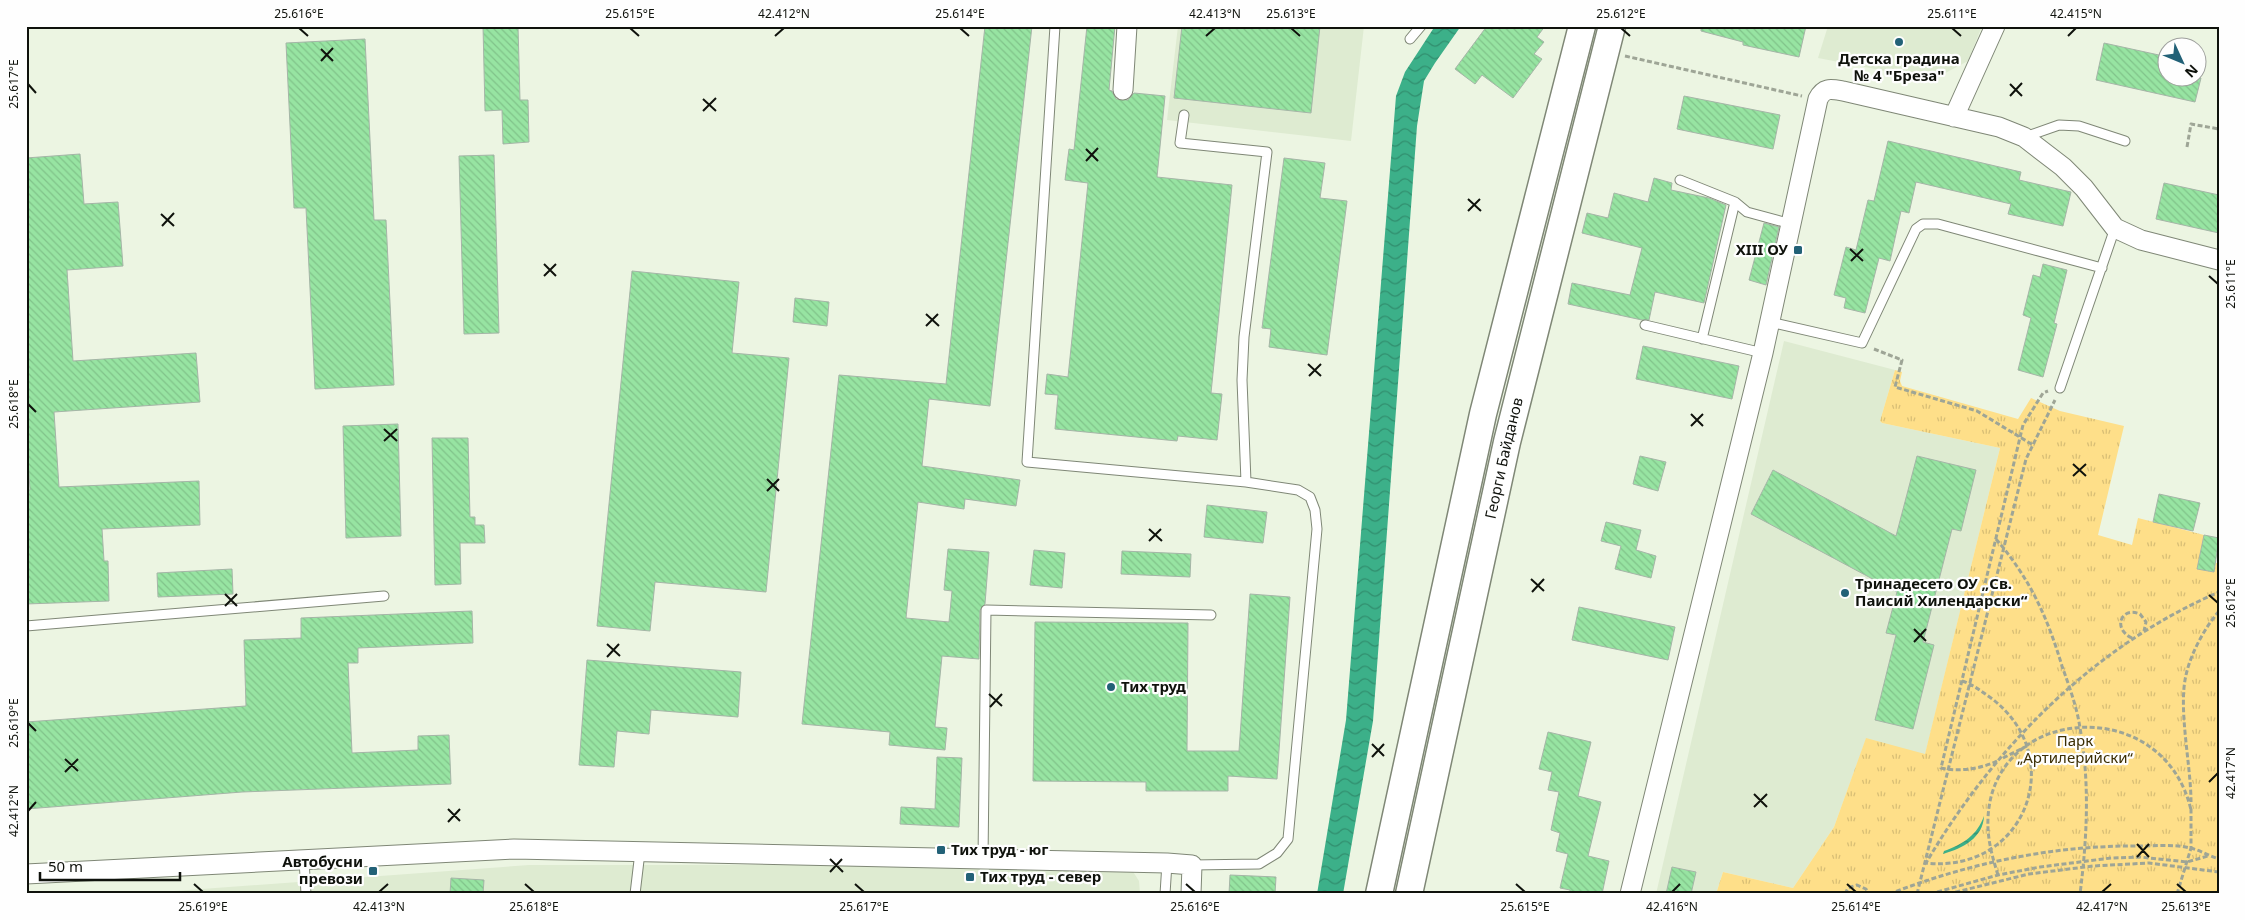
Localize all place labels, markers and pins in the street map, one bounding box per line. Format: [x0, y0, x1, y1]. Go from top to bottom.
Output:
marker: Детска градина № 4 "Бреза" [1893, 36, 1905, 48]
place label: Детска градина № 4 "Бреза" [1838, 48, 1960, 85]
place label: XIII ОУ [1736, 239, 1788, 259]
marker: XIII ОУ [1792, 244, 1804, 256]
place label: Тринадесето ОУ „Св. Паисий Хилендарски“ [1855, 573, 2028, 610]
marker: Тринадесето ОУ „Св. Паисий Хилендарски“ [1839, 587, 1851, 599]
place label: Тих труд [1121, 676, 1186, 696]
marker: Тих труд [1105, 681, 1117, 693]
place label: Тих труд - юг [951, 839, 1048, 859]
marker: Тих труд - юг [935, 844, 947, 856]
place label: Автобусни превози [282, 851, 363, 888]
marker: Автобусни превози [367, 865, 379, 877]
place label: Тих труд - север [980, 866, 1101, 886]
marker: Тих труд - север [964, 871, 976, 883]

